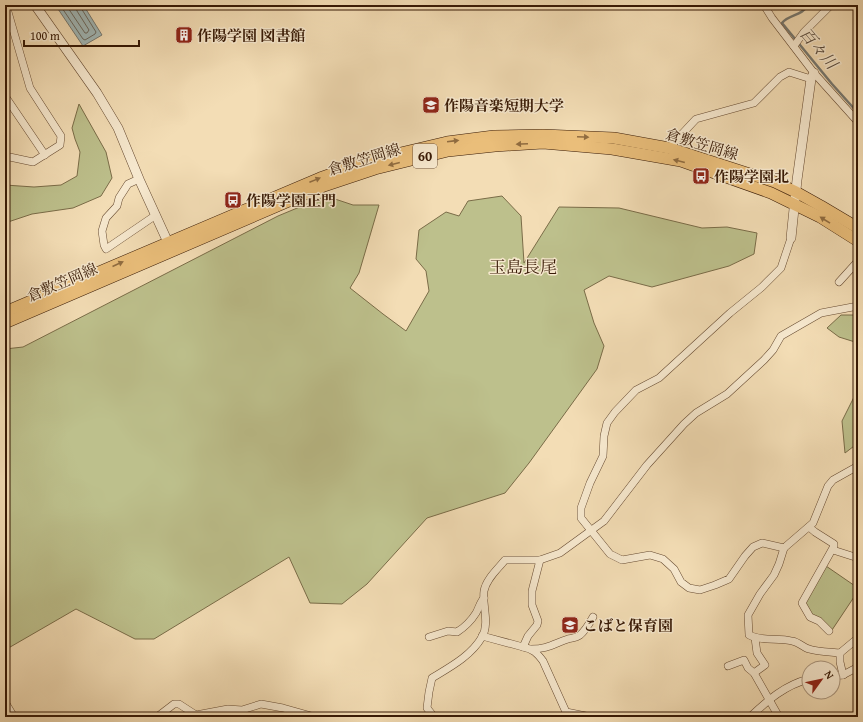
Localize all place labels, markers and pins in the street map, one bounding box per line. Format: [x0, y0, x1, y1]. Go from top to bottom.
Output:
building icon: 作陽学園 図書館 [174, 25, 194, 45]
place label: 作陽学園 図書館 [197, 25, 305, 46]
school or university icon: 作陽音楽短期大学 [421, 95, 441, 115]
place label: 作陽音楽短期大学 [444, 95, 564, 116]
bus stop icon: 作陽学園北 [691, 166, 711, 186]
place label: 作陽学園北 [714, 166, 789, 187]
bus stop icon: 作陽学園正門 [223, 190, 243, 210]
place label: 作陽学園正門 [246, 190, 336, 211]
school or university icon: こばと保育園 [560, 615, 580, 635]
place label: こばと保育園 [583, 615, 673, 636]

